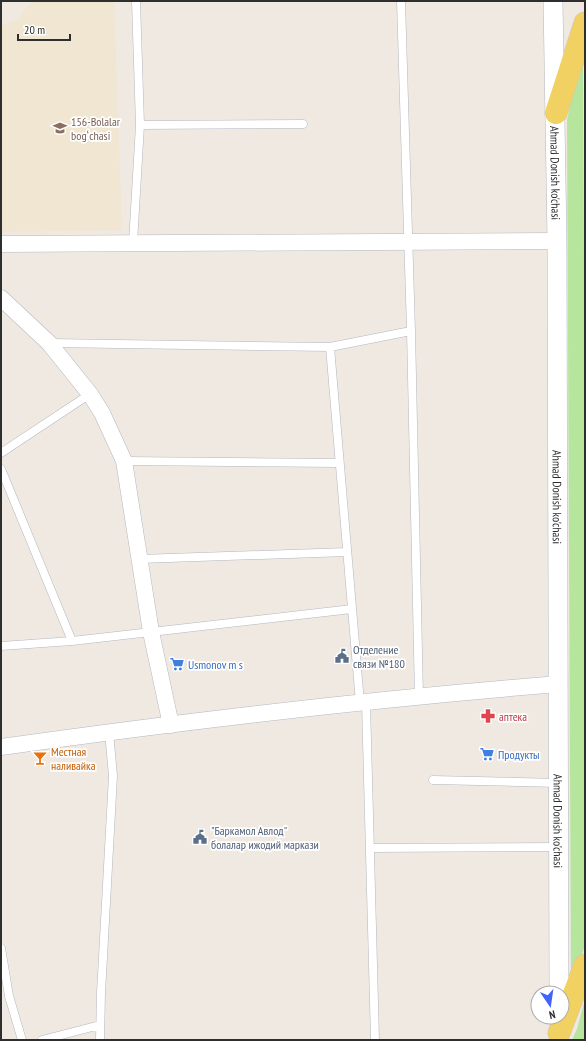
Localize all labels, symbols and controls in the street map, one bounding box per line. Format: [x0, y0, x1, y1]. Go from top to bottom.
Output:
scale bar [18, 16, 70, 42]
text: 20 m [24, 22, 45, 37]
place label: 156-Bolalar bogʻchasi [71, 114, 121, 143]
school or university icon: 156-Bolalar bogʻchasi [52, 120, 68, 136]
street label: Ahmad Donish ko'chasi [548, 126, 564, 220]
street label: Ahmad Donish ko'chasi [550, 450, 565, 544]
place label: Отделение связи №180 [353, 642, 405, 671]
public building icon: Отделение связи №180 [334, 648, 350, 664]
supermarket icon: Usmonov m s [169, 656, 185, 672]
place label: Usmonov m s [188, 657, 243, 672]
pharmacy icon: аптека [480, 708, 496, 724]
place label: аптека [499, 709, 527, 724]
place label: Местная наливайка [51, 744, 96, 773]
supermarket icon: Продукты [479, 746, 495, 762]
place label: Продукты [498, 747, 539, 762]
bar icon: Местная наливайка [32, 750, 48, 766]
street label: Ahmad Donish ko'chasi [551, 774, 566, 868]
place label: "Баркамол Авлод" болалар ижодий маркази [211, 823, 319, 852]
public building icon: "Баркамол Авлод" болалар ижодий маркази [192, 829, 208, 845]
north arrow [530, 985, 570, 1025]
text: N [548, 1007, 557, 1022]

